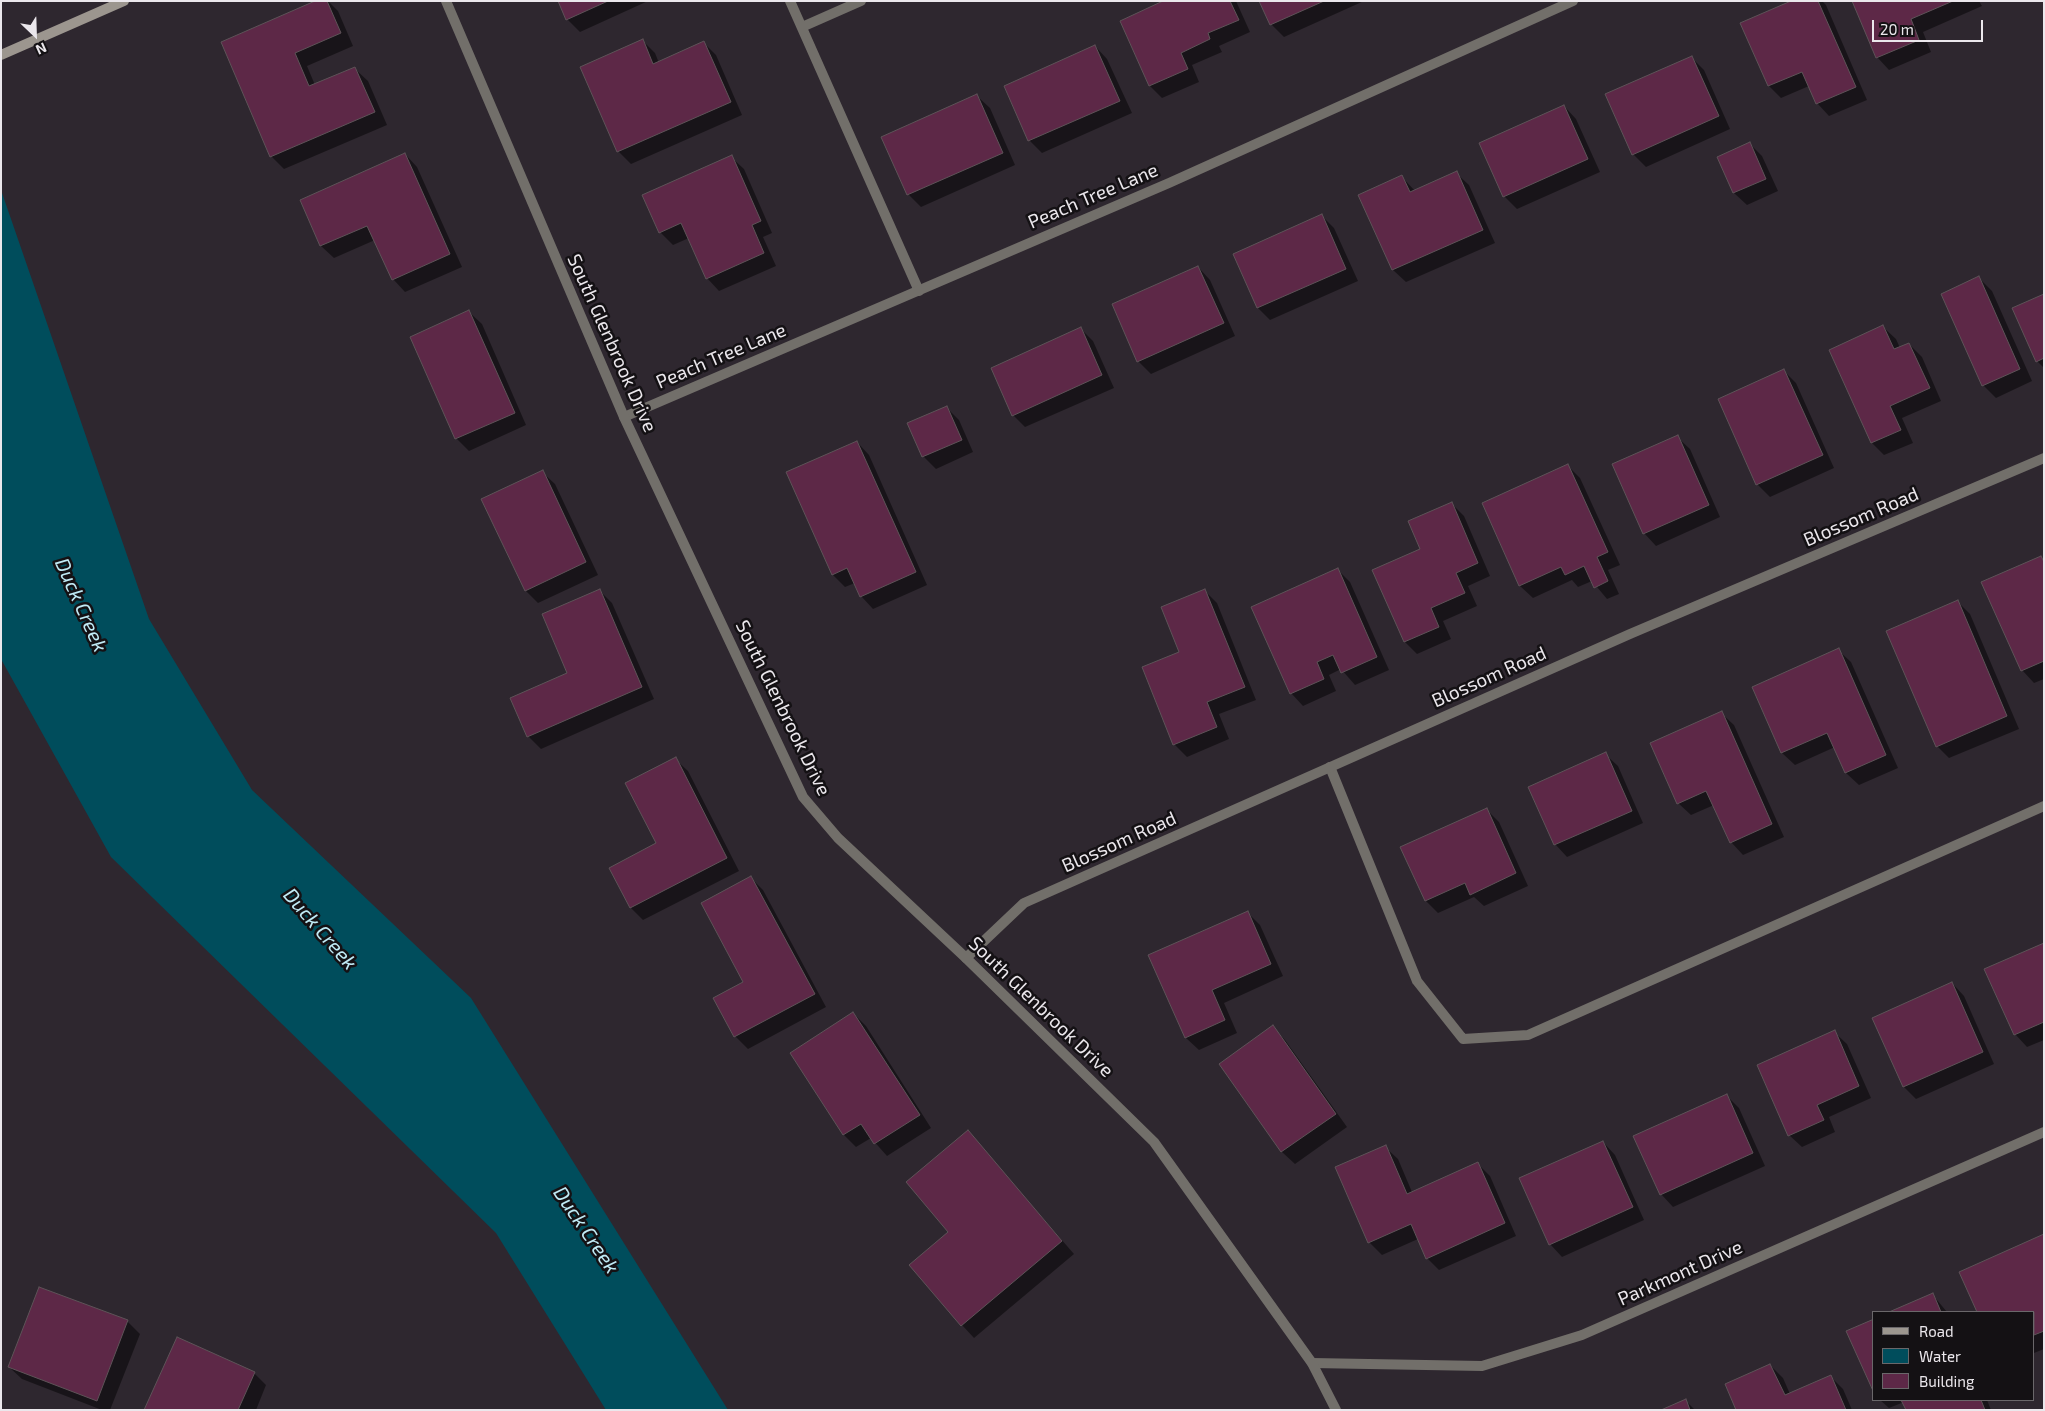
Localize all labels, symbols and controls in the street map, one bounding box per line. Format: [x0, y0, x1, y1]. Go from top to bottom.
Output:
north arrow [10, 10, 60, 60]
scale bar [1875, 10, 1986, 42]
text: 20 m [1880, 20, 1914, 38]
text: N [33, 39, 49, 59]
street label: Peach Tree Lane [1025, 158, 1161, 234]
street label: South Glenbrook Drive [562, 250, 662, 436]
street label: Peach Tree Lane [653, 318, 789, 394]
street label: Blossom Road [1800, 482, 1922, 552]
water label: Duck Creek [50, 554, 112, 656]
street label: South Glenbrook Drive [731, 617, 835, 799]
street label: Blossom Road [1428, 642, 1550, 712]
street label: Blossom Road [1058, 807, 1180, 877]
water label: Duck Creek [278, 883, 362, 975]
street label: South Glenbrook Drive [964, 932, 1118, 1082]
water label: Duck Creek [548, 1182, 624, 1278]
street label: Parkmont Drive [1614, 1235, 1746, 1311]
legend [1872, 1311, 2035, 1401]
text: Road [1919, 1322, 1954, 1340]
text: Water [1919, 1347, 1961, 1365]
text: Building [1919, 1372, 1974, 1390]

